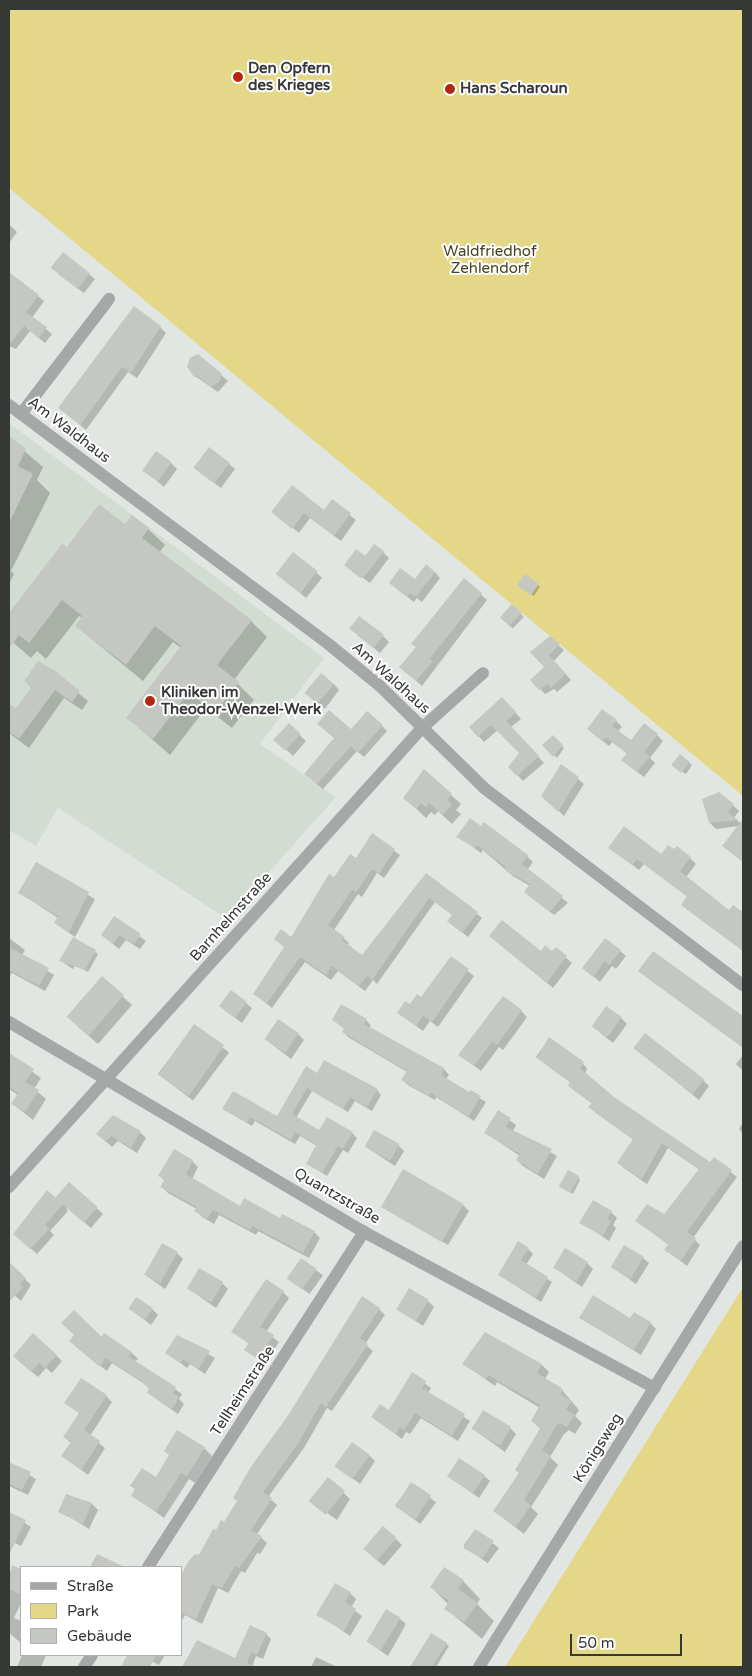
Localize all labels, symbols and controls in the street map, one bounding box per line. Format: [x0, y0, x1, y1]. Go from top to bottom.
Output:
place label: Den Opfern des Krieges [248, 59, 331, 94]
marker: Den Opfern des Krieges [232, 71, 244, 83]
place label: Hans Scharoun [460, 80, 568, 98]
marker: Hans Scharoun [444, 83, 456, 95]
park label: Waldfriedhof Zehlendorf [443, 242, 537, 277]
street label: Am Waldhaus [24, 393, 114, 467]
street label: Am Waldhaus [348, 638, 434, 718]
place label: Kliniken im Theodor-Wenzel-Werk [161, 683, 321, 718]
marker: Kliniken im Theodor-Wenzel-Werk [143, 694, 157, 708]
street label: Barnhelmstraße [186, 869, 276, 965]
street label: Quantzstraße [291, 1164, 383, 1228]
street label: Tellheimstraße [207, 1343, 279, 1439]
street label: Königsweg [570, 1410, 626, 1486]
legend [20, 1566, 182, 1656]
text: Straße [67, 1577, 113, 1595]
text: Park [67, 1602, 99, 1620]
scale bar [572, 1624, 684, 1656]
text: Gebäude [67, 1627, 132, 1645]
text: 50 m [578, 1634, 615, 1652]

